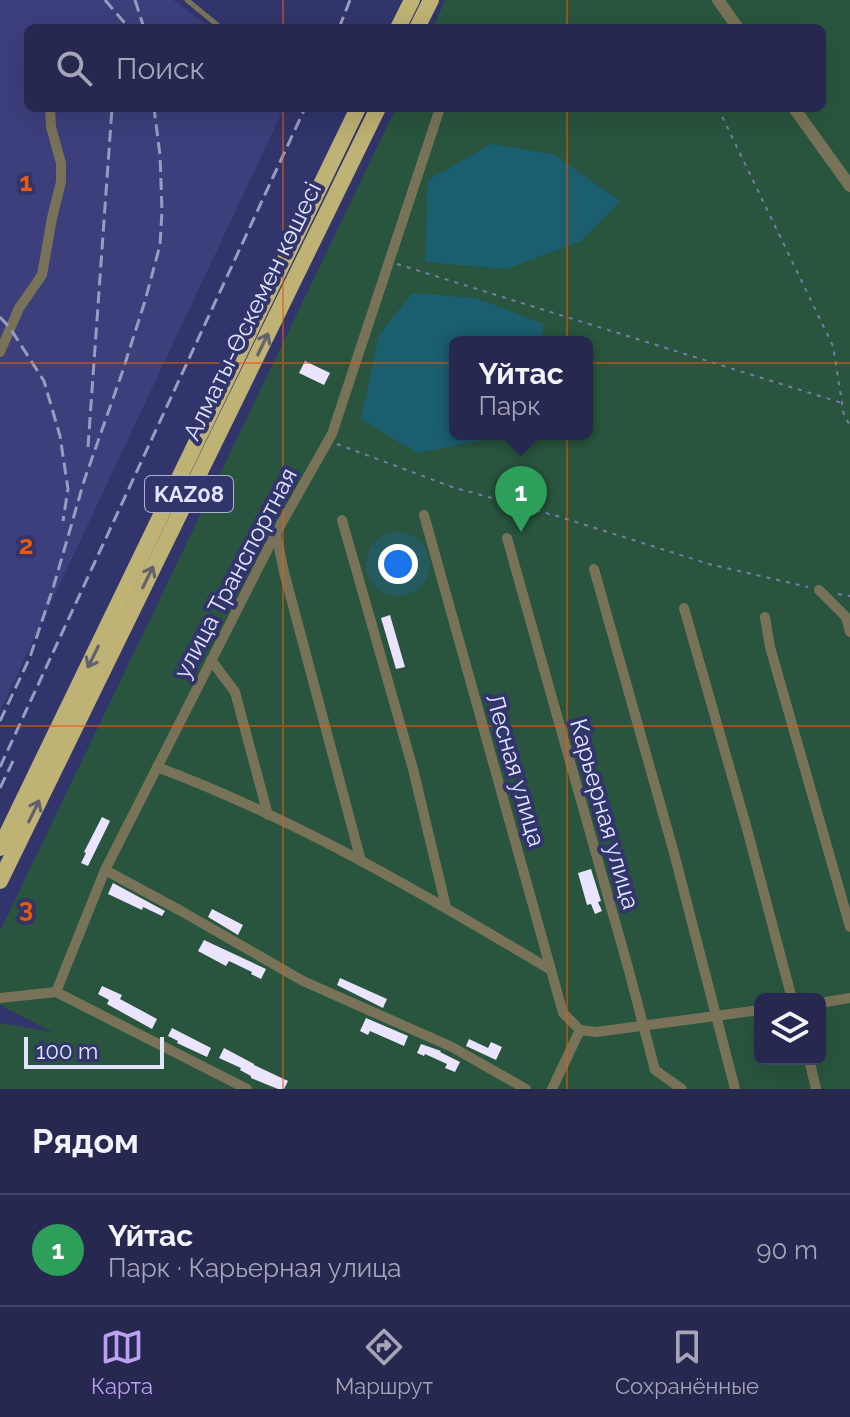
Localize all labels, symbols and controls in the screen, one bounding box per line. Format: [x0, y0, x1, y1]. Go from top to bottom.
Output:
search box [24, 24, 826, 112]
icon: search [52, 46, 96, 90]
text: Поиск [116, 51, 205, 86]
text: 1 [20, 167, 33, 197]
street label: Алматы-Өскемен көшесі [177, 177, 327, 445]
one-way arrow [256, 332, 271, 356]
popup [449, 336, 593, 440]
text: Үйтас [478, 356, 564, 391]
text: Парк [478, 391, 541, 421]
street label: улица Транспортная [167, 463, 303, 683]
pin: 1 [495, 466, 547, 532]
road number: KAZ08 [145, 476, 233, 512]
text: 2 [19, 530, 33, 560]
your location [378, 544, 418, 584]
one-way arrow [141, 566, 157, 590]
one-way arrow [84, 645, 100, 669]
street label: Лесная улица [480, 690, 552, 850]
street label: Карьерная улица [564, 716, 646, 912]
one-way arrow [27, 799, 42, 823]
text: 3 [19, 893, 33, 923]
map controls [754, 993, 826, 1065]
button: layers [754, 993, 826, 1065]
scale bar [24, 1033, 164, 1069]
text: 100 m [36, 1038, 98, 1064]
text: Рядом [32, 1121, 139, 1161]
text: Үйтас [108, 1218, 193, 1253]
text: 1 [52, 1235, 64, 1265]
text: 90 m [756, 1235, 818, 1265]
text: Парк · Карьерная улица [108, 1253, 401, 1283]
tab: Карта [91, 1325, 153, 1399]
tab: Маршрут [335, 1325, 433, 1399]
tab: Сохранённые [615, 1325, 759, 1399]

